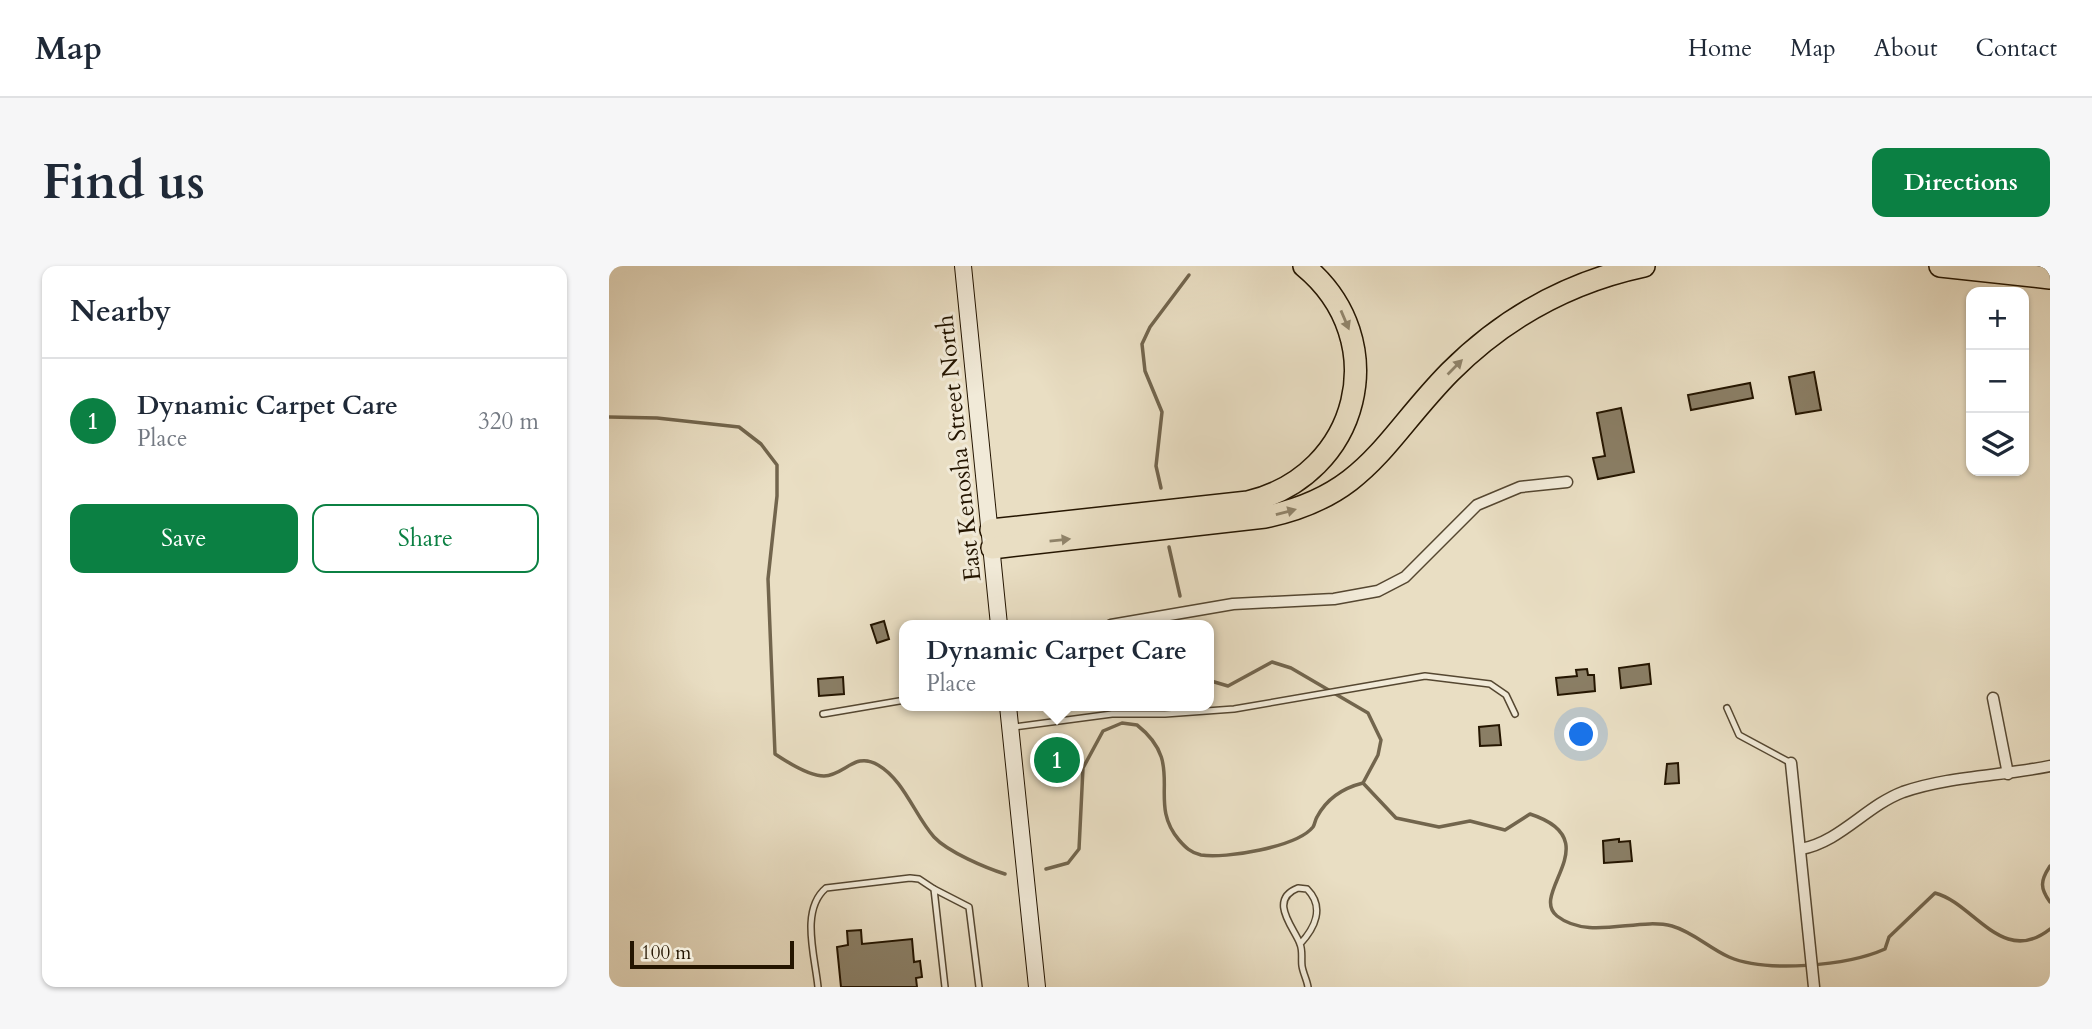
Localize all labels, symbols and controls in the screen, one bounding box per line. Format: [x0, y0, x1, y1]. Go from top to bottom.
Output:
text: Map [35, 26, 102, 71]
text: Home [1688, 32, 1752, 65]
text: Map [1790, 32, 1836, 65]
text: About [1874, 32, 1938, 65]
text: Contact [1976, 32, 2057, 65]
button: Directions [1872, 148, 2050, 217]
text: Find us [42, 149, 205, 216]
map controls [1966, 287, 2029, 476]
button: + [1966, 287, 2029, 350]
text: Nearby [70, 291, 171, 332]
one-way arrow [1339, 310, 1351, 330]
street label: East Kenosha Street North [929, 313, 989, 583]
button: − [1966, 350, 2029, 413]
one-way arrow [1447, 359, 1463, 375]
text: Dynamic Carpet Care [137, 388, 398, 423]
text: 1 [87, 406, 99, 437]
text: 320 m [478, 406, 539, 437]
button: layers [1966, 413, 2029, 476]
text: Place [137, 423, 187, 454]
button: Save [70, 504, 298, 573]
button: Share [312, 504, 539, 573]
one-way arrow [1275, 506, 1297, 517]
one-way arrow [1049, 534, 1071, 545]
popup [899, 620, 1214, 711]
text: Dynamic Carpet Care [926, 633, 1187, 668]
text: Place [926, 668, 976, 699]
your location [1564, 717, 1598, 751]
pin: 1 [1034, 734, 1080, 786]
scale bar [630, 938, 795, 970]
text: 100 m [641, 940, 691, 966]

